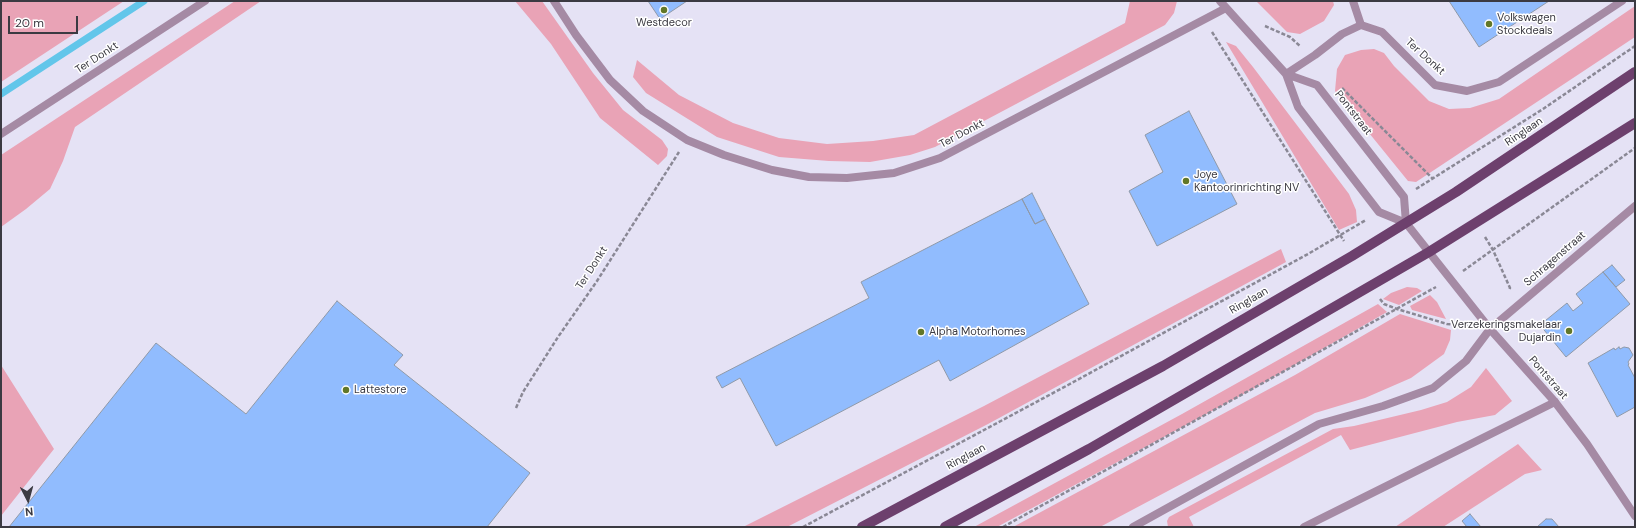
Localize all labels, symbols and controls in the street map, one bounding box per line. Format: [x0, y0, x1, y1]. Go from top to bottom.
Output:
marker: Westdecor [659, 5, 669, 15]
scale bar [10, 8, 80, 34]
place label: Volkswagen Stockdeals [1497, 11, 1556, 37]
text: 20 m [15, 15, 44, 31]
place label: Westdecor [636, 16, 692, 30]
marker: Volkswagen Stockdeals [1484, 19, 1494, 29]
street label: Ter Donkt [1402, 36, 1448, 78]
street label: Ter Donkt [73, 39, 121, 77]
street label: Pontstraat [1331, 88, 1375, 138]
street label: Ringlaan [1503, 115, 1545, 149]
street label: Ter Donkt [937, 117, 987, 151]
place label: Joye Kantoorinrichting NV [1194, 168, 1299, 194]
marker: Joye Kantoorinrichting NV [1181, 176, 1191, 186]
street label: Schragenstraat [1521, 229, 1589, 289]
street label: Ter Donkt [573, 244, 611, 292]
street label: Ringlaan [1227, 285, 1271, 317]
place label: Verzekeringsmakelaar Dujardin [1451, 318, 1561, 344]
place label: Alpha Motorhomes [929, 325, 1026, 339]
marker: Verzekeringsmakelaar Dujardin [1564, 326, 1574, 336]
marker: Alpha Motorhomes [916, 327, 926, 337]
street label: Pontstraat [1526, 354, 1570, 402]
place label: Lattestore [354, 383, 406, 397]
marker: Lattestore [341, 385, 351, 395]
street label: Ringlaan [944, 441, 988, 473]
north arrow [8, 480, 48, 520]
text: N [25, 505, 34, 519]

